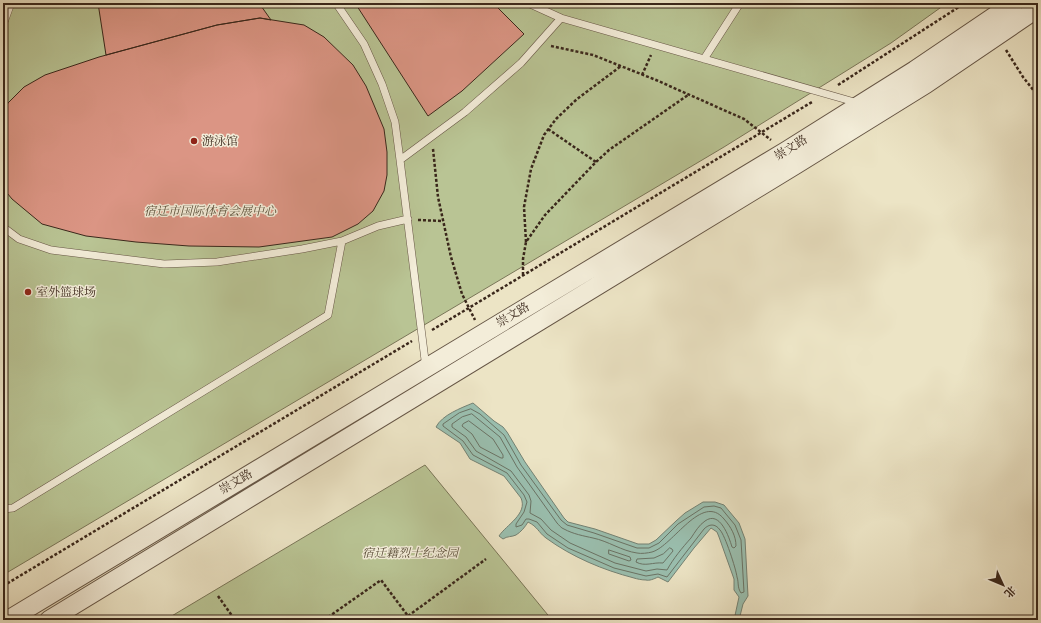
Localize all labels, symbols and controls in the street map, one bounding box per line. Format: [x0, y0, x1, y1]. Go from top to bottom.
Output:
street label: 崇文路 [772, 132, 810, 164]
place label: 游泳馆 [202, 134, 238, 149]
marker: 游泳馆 [189, 136, 199, 146]
park label: 宿迁市国际体育会展中心 [144, 204, 277, 219]
place label: 室外篮球场 [36, 285, 96, 300]
marker: 室外篮球场 [23, 287, 33, 297]
street label: 崇文路 [494, 299, 532, 331]
street label: 崇文路 [217, 466, 255, 498]
park label: 宿迁籍烈士纪念园 [362, 546, 460, 561]
north arrow [983, 565, 1023, 605]
text: 北 [1001, 583, 1018, 600]

